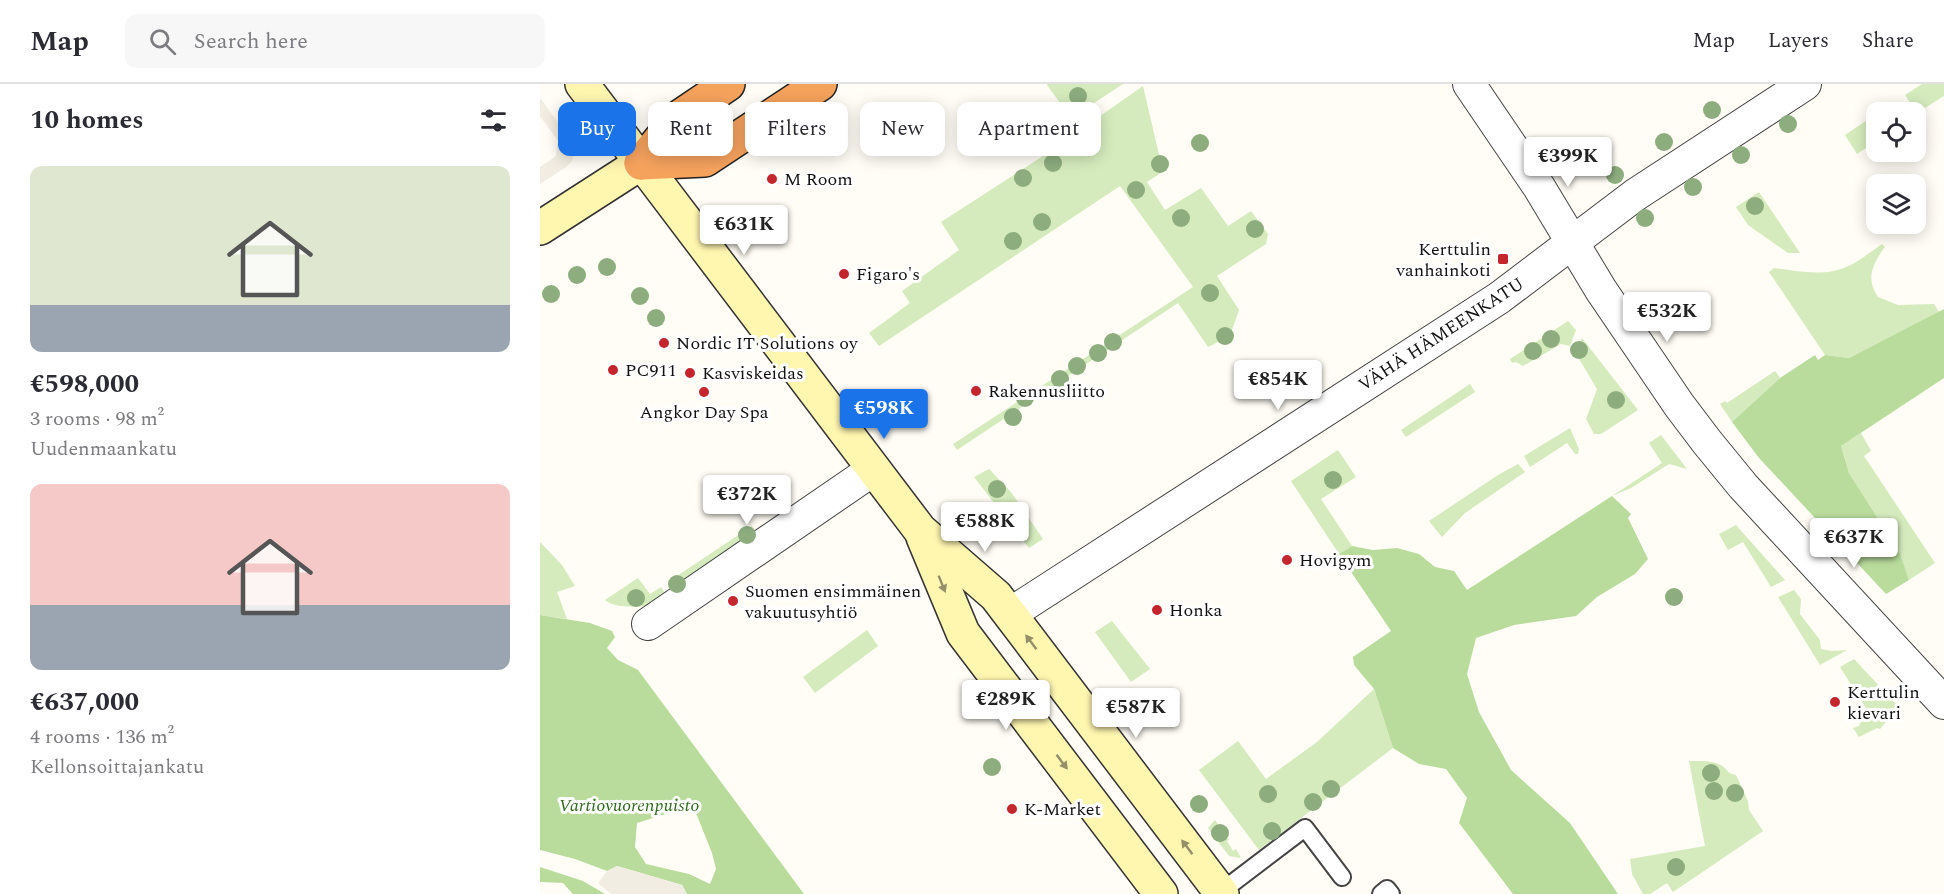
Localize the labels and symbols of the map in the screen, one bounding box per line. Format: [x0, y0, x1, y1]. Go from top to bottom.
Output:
pin: €399K [1526, 137, 1610, 188]
place label: M Room [784, 166, 853, 193]
marker: M Room [765, 172, 779, 186]
pin: €631K [702, 205, 786, 256]
place label: Kerttulin vanhainkoti [1395, 236, 1491, 284]
marker: Kerttulin vanhainkoti [1496, 252, 1510, 266]
place label: Figaro's [856, 261, 920, 288]
marker: Figaro's [837, 267, 851, 281]
street label: VÄHÄ HÄMEENKATU [1353, 271, 1530, 398]
pin: €532K [1625, 292, 1709, 343]
place label: Nordic IT Solutions oy [676, 330, 859, 357]
marker: Nordic IT Solutions oy [657, 336, 671, 350]
place label: PC911 [625, 357, 677, 384]
place label: Kasviskeidas [702, 360, 804, 387]
pin: €854K [1236, 360, 1320, 411]
marker: PC911 [606, 363, 620, 377]
marker: Kasviskeidas [683, 366, 697, 380]
place label: Rakennusliitto [988, 378, 1105, 405]
marker: Rakennusliitto [969, 384, 983, 398]
marker: Angkor Day Spa [697, 385, 711, 399]
pin: €598K [842, 389, 926, 440]
place label: Angkor Day Spa [639, 399, 769, 426]
pin: €372K [705, 475, 789, 526]
pin: €588K [943, 502, 1027, 553]
pin: €637K [1812, 518, 1896, 569]
place label: Hovigym [1299, 547, 1372, 574]
marker: Hovigym [1280, 553, 1294, 567]
one-way arrow [938, 575, 947, 593]
place label: Suomen ensimmäinen vakuutusyhtiö [744, 578, 921, 626]
marker: Suomen ensimmäinen vakuutusyhtiö [726, 594, 740, 608]
place label: Honka [1169, 597, 1223, 624]
marker: Honka [1150, 603, 1164, 617]
one-way arrow [1025, 634, 1037, 649]
place label: Kerttulin kievari [1847, 679, 1920, 727]
pin: €289K [964, 680, 1048, 731]
pin: €587K [1094, 688, 1178, 739]
marker: Kerttulin kievari [1828, 695, 1842, 709]
one-way arrow [1055, 755, 1067, 770]
park label: Vartiovuorenpuisto [559, 792, 699, 819]
place label: K-Market [1024, 796, 1101, 823]
marker: K-Market [1005, 802, 1019, 816]
one-way arrow [1181, 840, 1193, 855]

